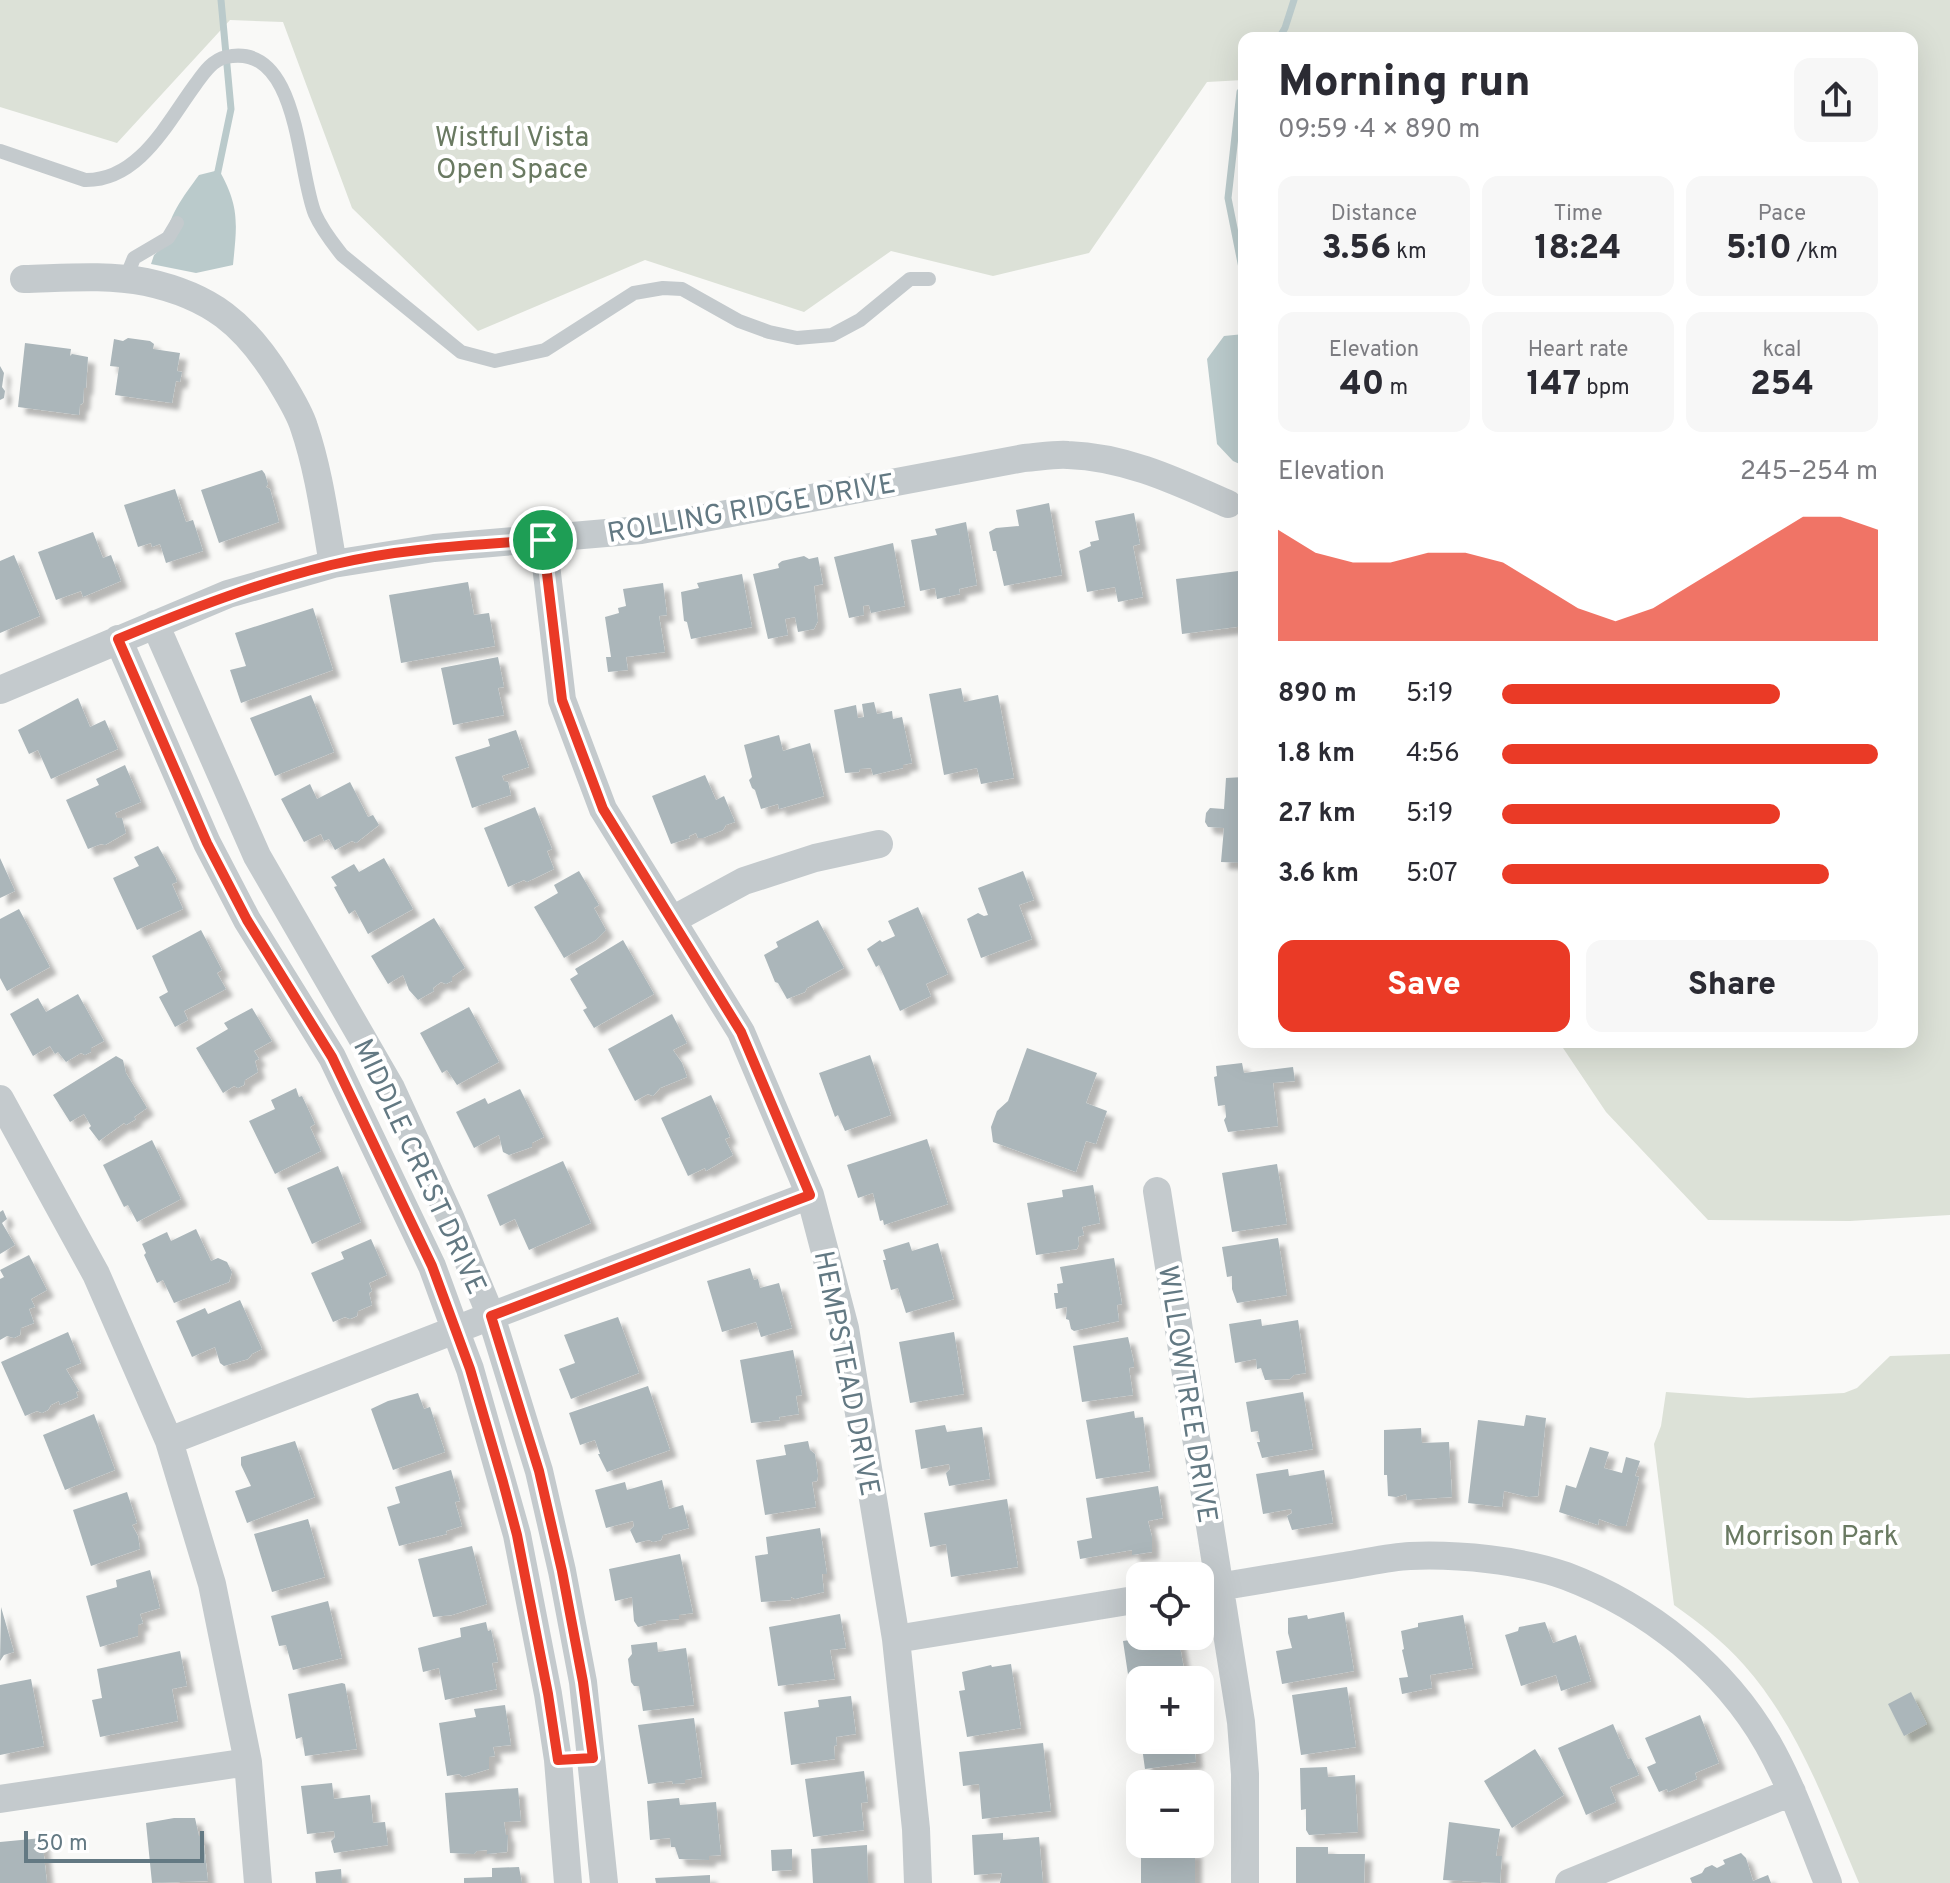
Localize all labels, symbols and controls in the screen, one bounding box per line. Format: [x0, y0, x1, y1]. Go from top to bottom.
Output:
text: Morning run [1278, 56, 1531, 112]
button: share [1794, 58, 1878, 142]
text: 09:59 · 4 × 890 m [1278, 114, 1480, 147]
park label: Wistful Vista Open Space [435, 121, 589, 189]
text: Distance [1331, 201, 1417, 228]
text: Time [1553, 201, 1603, 228]
text: Pace [1758, 201, 1806, 228]
text: 3.56 [1321, 228, 1391, 271]
text: 18:24 [1535, 228, 1621, 271]
text: 5:10 [1726, 228, 1792, 271]
text: km [1391, 239, 1427, 266]
text: /km [1792, 239, 1838, 266]
text: Elevation [1329, 337, 1419, 364]
text: Heart rate [1528, 337, 1628, 364]
text: kcal [1762, 337, 1802, 364]
text: 40 [1340, 364, 1384, 407]
text: 147 [1526, 364, 1581, 407]
text: 254 [1750, 364, 1814, 407]
text: m [1384, 375, 1408, 402]
text: bpm [1581, 375, 1630, 402]
text: Elevation [1278, 456, 1385, 489]
text: 245–254 m [1740, 456, 1878, 489]
street label: ROLLING RIDGE DRIVE [605, 467, 898, 553]
pin [509, 506, 577, 574]
icon: arrive [521, 518, 565, 562]
text: 890 m [1278, 678, 1357, 711]
text: 5:19 [1406, 678, 1453, 711]
text: 1.8 km [1278, 738, 1355, 771]
text: 4:56 [1406, 738, 1460, 771]
text: 2.7 km [1278, 798, 1356, 831]
text: 5:19 [1406, 798, 1453, 831]
text: 3.6 km [1278, 858, 1359, 891]
text: 5:07 [1406, 858, 1457, 891]
button: Save [1278, 940, 1570, 1032]
button: Share [1586, 940, 1878, 1032]
street label: MIDDLE CREST DRIVE [343, 1034, 493, 1301]
street label: HEMPSTEAD DRIVE [804, 1248, 886, 1499]
street label: WILLOWTREE DRIVE [1148, 1263, 1224, 1526]
park label: Morrison Park [1723, 1520, 1899, 1556]
map controls [1126, 1562, 1214, 1858]
button: locate [1126, 1562, 1214, 1650]
button: + [1126, 1666, 1214, 1754]
button: − [1126, 1770, 1214, 1858]
scale bar [24, 1827, 204, 1863]
text: 50 m [36, 1831, 88, 1858]

